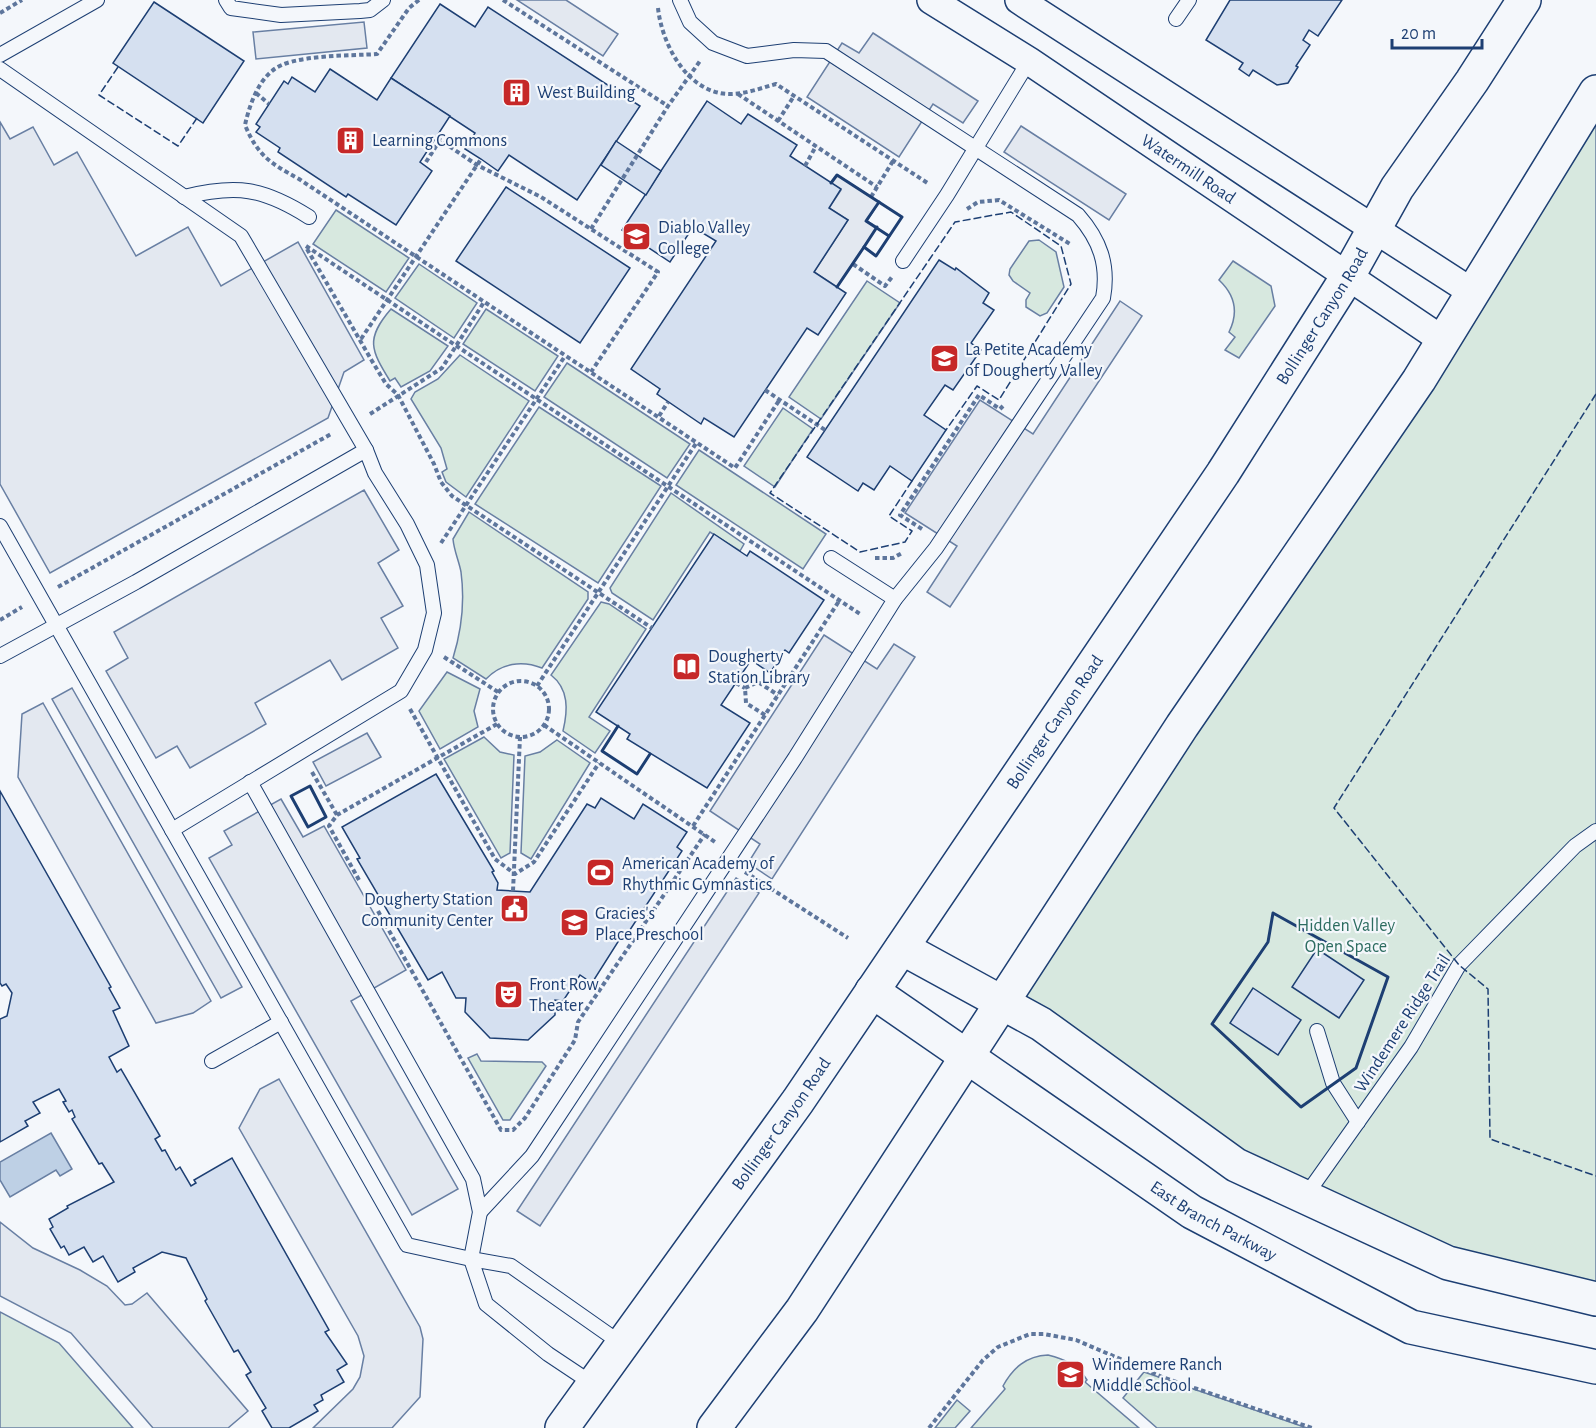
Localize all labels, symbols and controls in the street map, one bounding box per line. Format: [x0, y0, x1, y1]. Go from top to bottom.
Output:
scale bar [1392, 12, 1482, 50]
text: 20 m [1401, 25, 1436, 43]
building icon: West Building [500, 76, 532, 108]
place label: West Building [537, 84, 636, 102]
building icon: Learning Commons [335, 124, 367, 156]
street label: Watermill Road [1138, 131, 1239, 208]
place label: Learning Commons [372, 132, 507, 150]
place label: Diablo Valley College [658, 219, 750, 258]
school or university icon: Diablo Valley College [621, 221, 653, 253]
street label: Bollinger Canyon Road [1273, 245, 1372, 388]
place label: La Petite Academy of Dougherty Valley [965, 341, 1103, 380]
school or university icon: La Petite Academy of Dougherty Valley [928, 343, 960, 375]
place label: Dougherty Station Library [708, 648, 810, 687]
library icon: Dougherty Station Library [671, 650, 703, 682]
street label: Bollinger Canyon Road [1004, 652, 1107, 793]
place label: American Academy of Rhythmic Gymnastics [622, 855, 775, 894]
sports icon: American Academy of Rhythmic Gymnastics [585, 857, 617, 889]
place label: Dougherty Station Community Center [361, 891, 493, 930]
public building icon: Dougherty Station Community Center [498, 893, 530, 925]
place label: Gracies's Place Preschool [595, 905, 704, 944]
school or university icon: Gracies's Place Preschool [558, 907, 590, 939]
park label: Hidden Valley Open Space [1297, 917, 1395, 956]
street label: Windemere Ridge Trail [1351, 951, 1454, 1096]
place label: Front Row Theater [529, 976, 599, 1015]
theatre icon: Front Row Theater [492, 978, 524, 1010]
street label: Bollinger Canyon Road [729, 1055, 835, 1194]
street label: East Branch Parkway [1147, 1178, 1280, 1265]
place label: Windemere Ranch Middle School [1092, 1356, 1222, 1395]
school or university icon: Windemere Ranch Middle School [1055, 1358, 1087, 1390]

